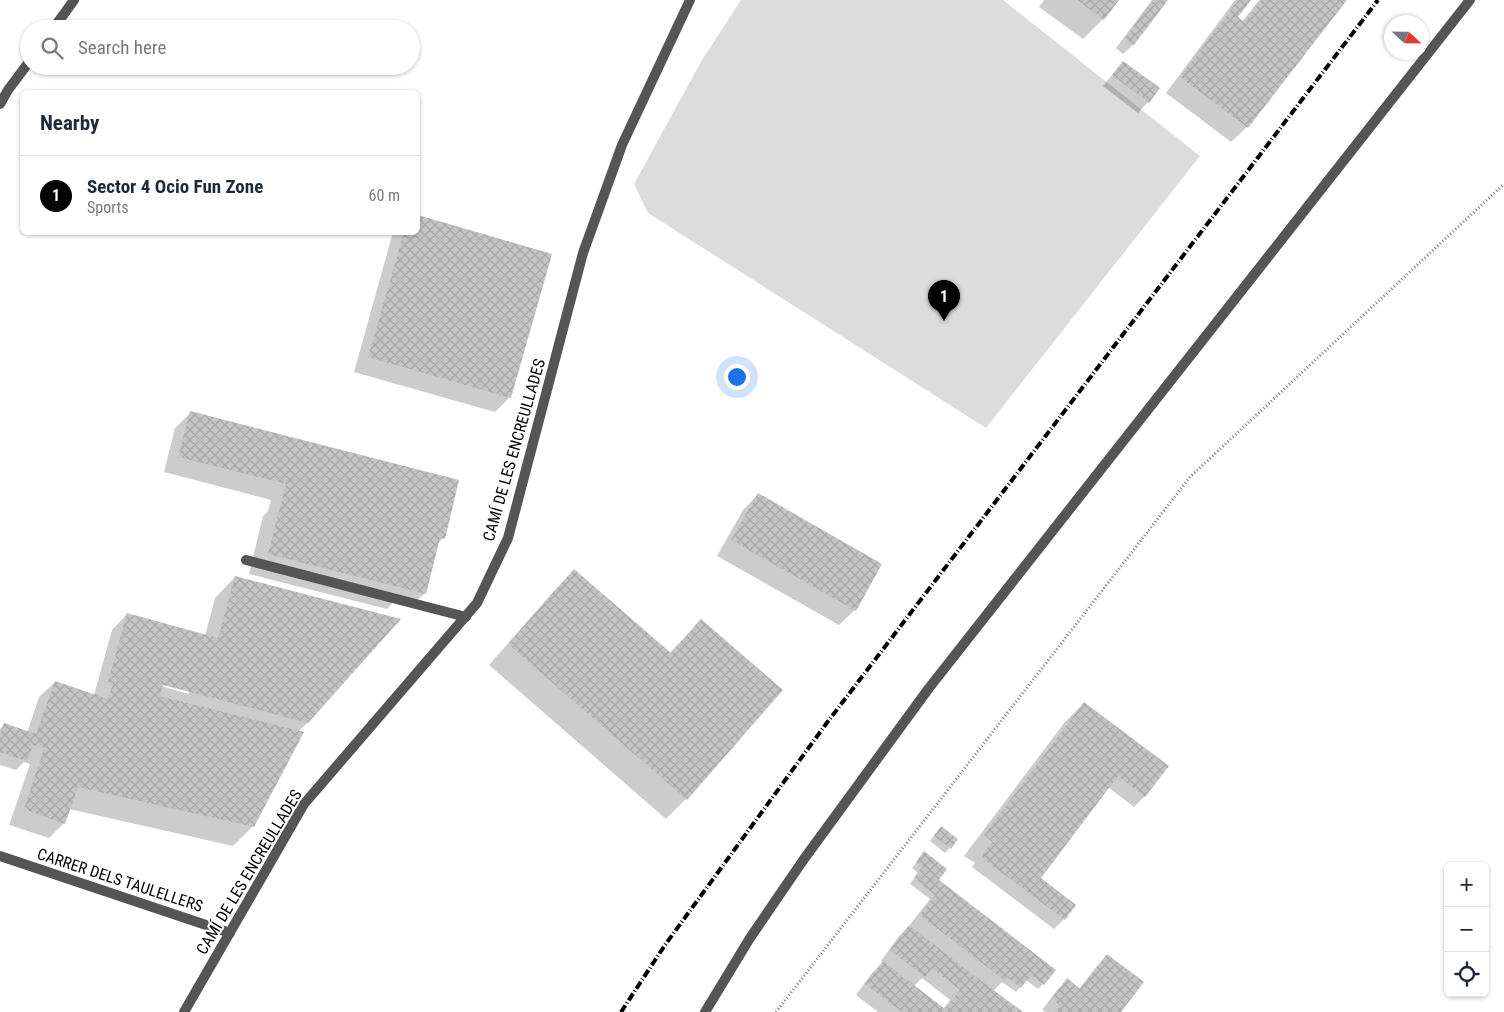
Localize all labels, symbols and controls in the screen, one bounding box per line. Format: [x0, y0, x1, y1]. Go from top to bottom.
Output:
north arrow [1384, 15, 1429, 60]
search box [20, 20, 420, 75]
icon: search [38, 34, 66, 62]
text: Search here [78, 36, 166, 59]
text: Nearby [40, 111, 99, 135]
text: Sector 4 Ocio Fun Zone [87, 175, 263, 198]
text: 1 [52, 186, 60, 205]
text: 60 m [368, 186, 400, 205]
text: Sports [87, 198, 129, 217]
pin: 1 [928, 280, 960, 321]
street label: CAMÍ DE LES ENCREULLADES [479, 357, 549, 543]
your location [724, 364, 750, 390]
street label: CAMÍ DE LES ENCREULLADES [192, 786, 306, 958]
street label: CARRER DELS TAULELLERS [35, 844, 205, 916]
map controls [1444, 862, 1489, 997]
button: + [1444, 862, 1489, 907]
button: − [1444, 907, 1489, 952]
button: locate [1444, 952, 1489, 997]

